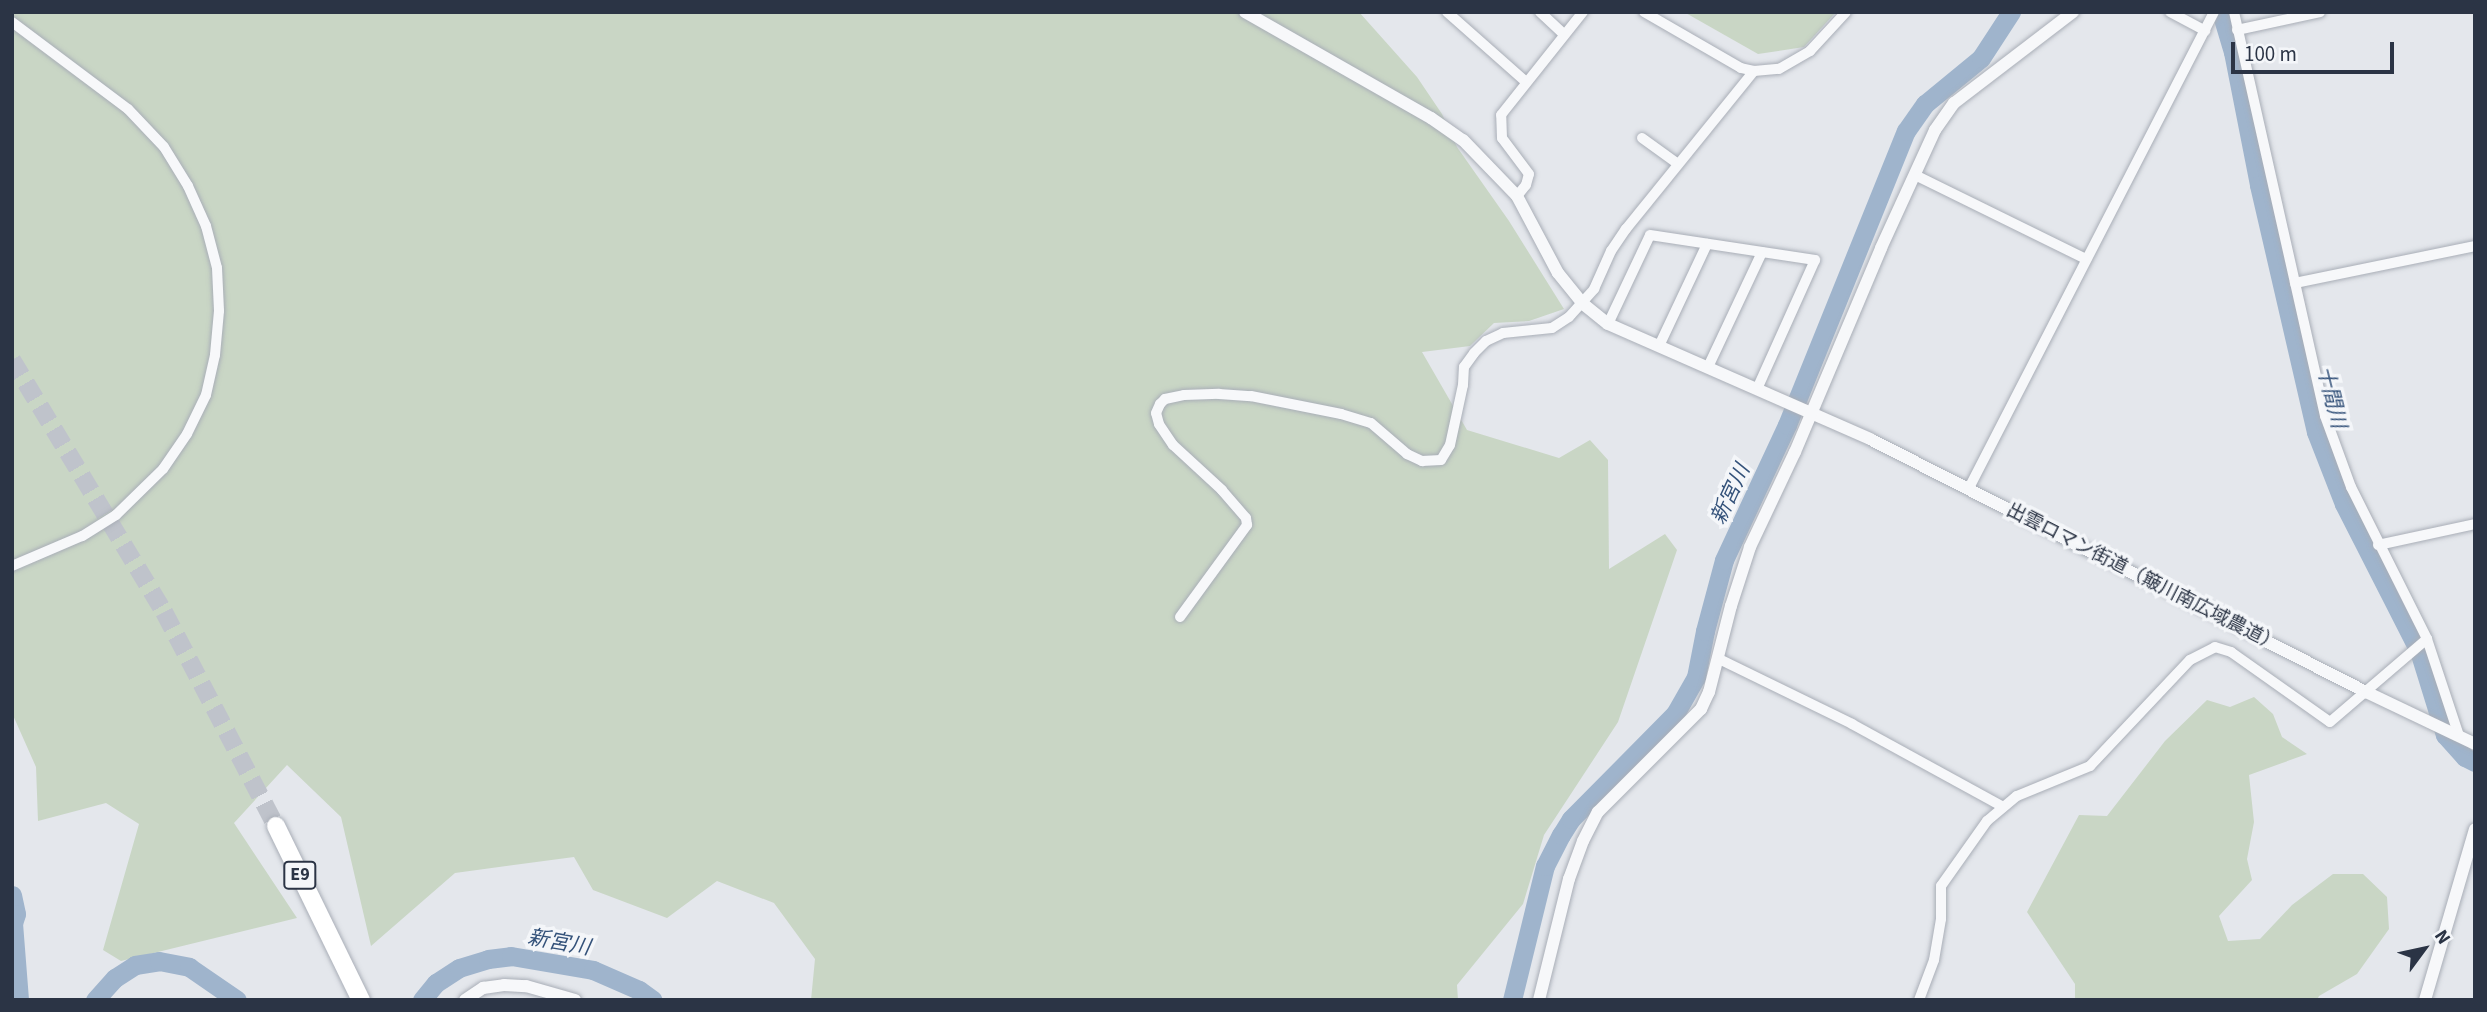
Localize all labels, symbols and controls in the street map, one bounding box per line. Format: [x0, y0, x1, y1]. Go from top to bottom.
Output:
scale bar [2235, 28, 2398, 72]
text: 100 m [2244, 39, 2297, 69]
water label: 十間川 [2312, 363, 2352, 431]
water label: 新宮川 [1705, 460, 1755, 528]
street label: 出雲ロマン街道（簸川南広域農道） [2002, 499, 2284, 657]
road number: E9 [282, 860, 318, 890]
north arrow [2389, 914, 2459, 984]
water label: 新宮川 [526, 924, 592, 960]
text: N [2427, 925, 2457, 950]

